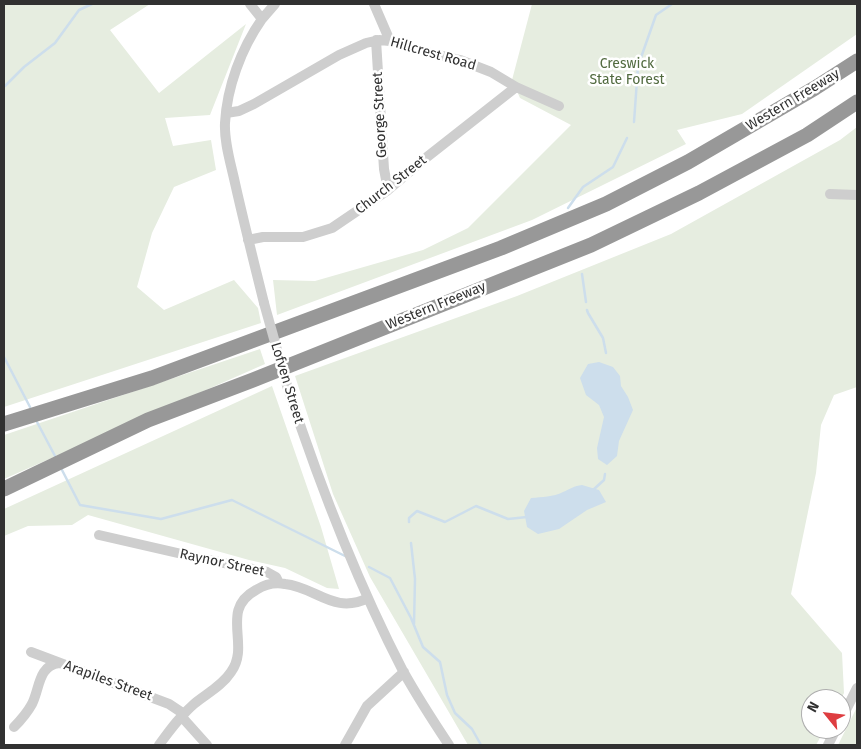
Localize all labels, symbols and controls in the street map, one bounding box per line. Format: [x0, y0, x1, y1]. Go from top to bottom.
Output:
street label: Hillcrest Road [388, 34, 478, 74]
park label: Creswick State Forest [589, 56, 665, 88]
street label: Western Freeway [743, 65, 843, 135]
street label: George Street [369, 72, 391, 158]
street label: Church Street [352, 152, 430, 218]
street label: Western Freeway [384, 278, 488, 334]
street label: Lofven Street [267, 340, 307, 426]
street label: Raynor Street [178, 546, 266, 580]
street label: Arapiles Street [62, 657, 154, 705]
north arrow [801, 689, 851, 739]
text: N [804, 699, 823, 715]

